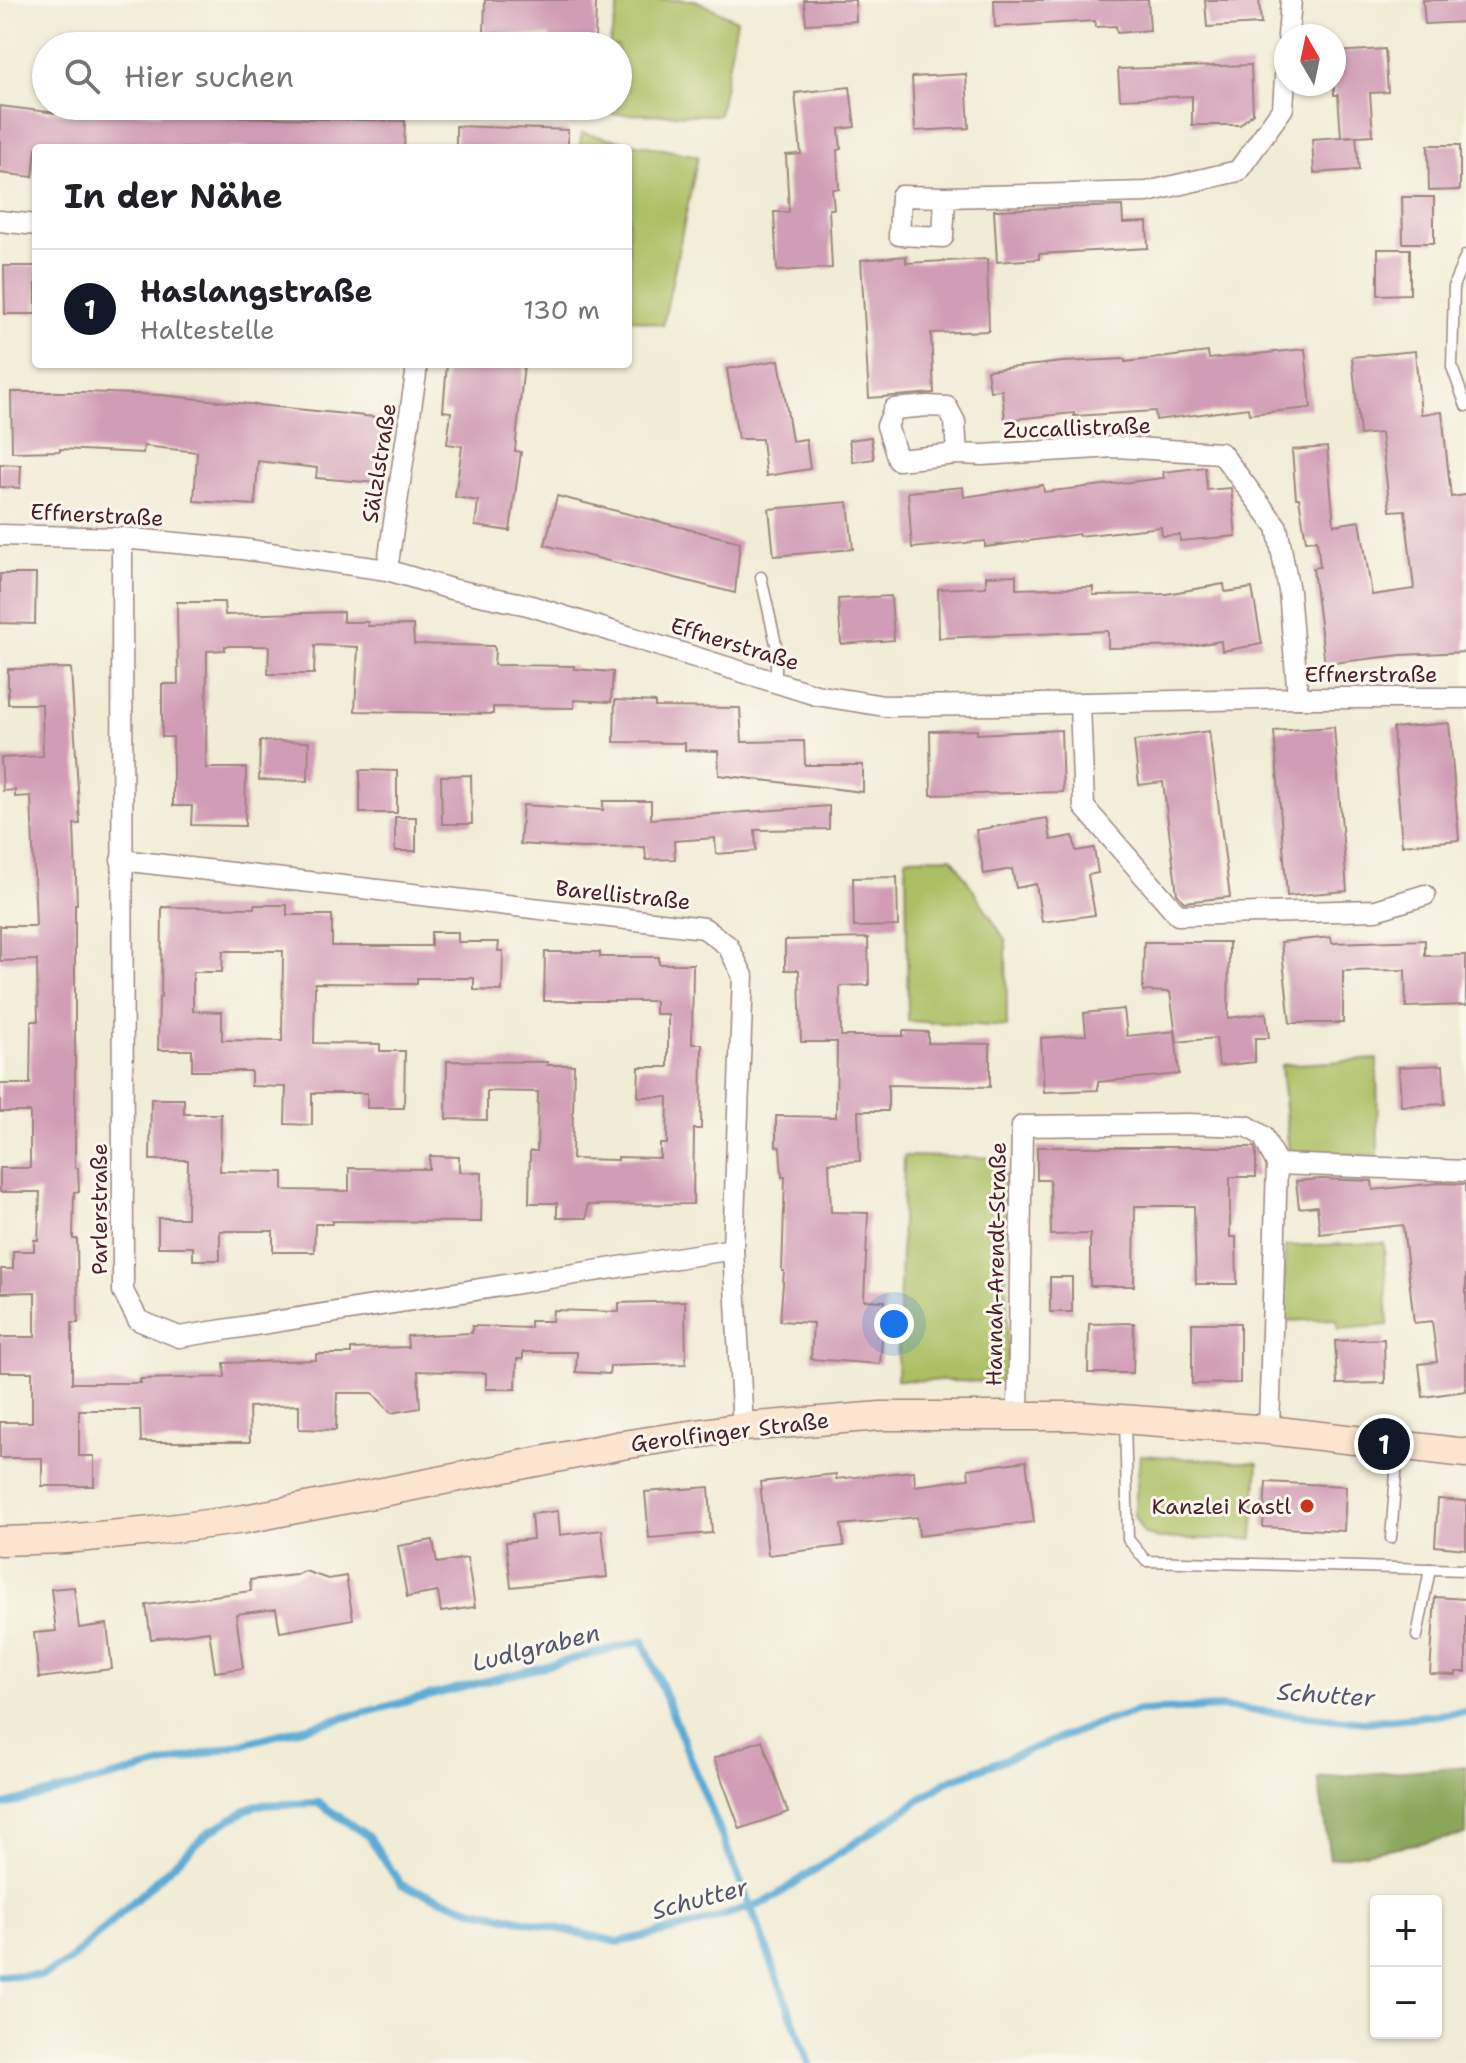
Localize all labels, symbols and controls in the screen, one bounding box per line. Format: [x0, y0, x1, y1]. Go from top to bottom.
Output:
north arrow [1274, 24, 1346, 96]
search box [32, 32, 632, 120]
icon: search [60, 54, 104, 98]
text: Hier suchen [124, 56, 294, 97]
text: In der Nähe [64, 173, 283, 219]
text: Haslangstraße [140, 271, 372, 312]
text: 1 [84, 292, 96, 327]
text: 130 m [523, 292, 600, 327]
text: Haltestelle [140, 312, 275, 347]
street label: Sälzlstraße [355, 401, 403, 525]
street label: Zuccallistraße [1003, 411, 1151, 445]
street label: Effnerstraße [30, 497, 164, 533]
street label: Effnerstraße [667, 611, 803, 677]
street label: Effnerstraße [1304, 660, 1438, 689]
street label: Barellistraße [554, 873, 692, 917]
street label: Hannah-Arendt-Straße [979, 1142, 1013, 1386]
street label: Parlerstraße [85, 1143, 114, 1275]
your location [874, 1304, 914, 1344]
street label: Gerolfinger Straße [629, 1405, 831, 1459]
pin: 1 [1358, 1414, 1410, 1474]
place label: Kanzlei Kastl [1152, 1492, 1291, 1521]
marker: Kanzlei Kastl [1298, 1497, 1316, 1515]
water label: Ludlgraben [469, 1617, 603, 1679]
water label: Schutter [1276, 1676, 1377, 1714]
water label: Schutter [648, 1871, 752, 1927]
map controls [1370, 1895, 1442, 2039]
button: + [1370, 1895, 1442, 1967]
button: − [1370, 1967, 1442, 2039]

